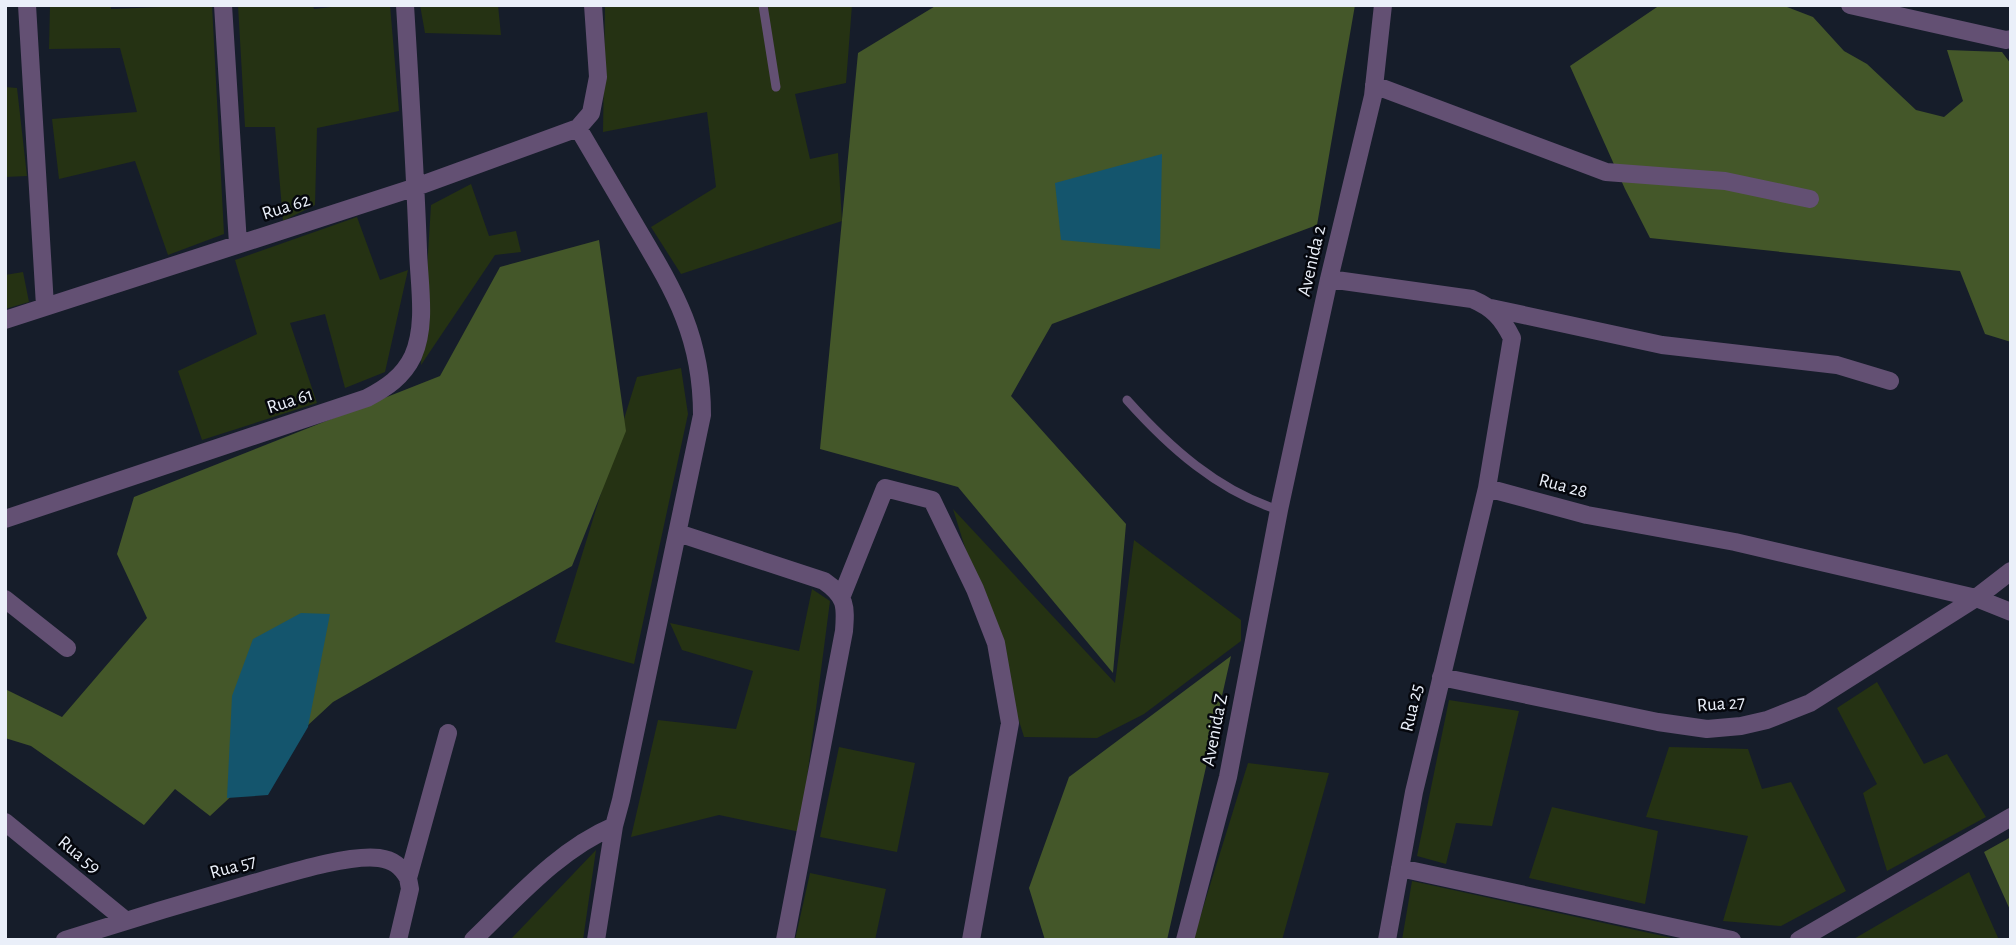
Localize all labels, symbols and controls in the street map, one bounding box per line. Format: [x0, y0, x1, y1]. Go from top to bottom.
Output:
street label: Rua 62 [260, 190, 313, 224]
street label: Avenida 2 [1295, 223, 1329, 298]
street label: Rua 61 [265, 385, 315, 417]
street label: Rua 28 [1537, 470, 1589, 502]
street label: Rua 25 [1397, 682, 1427, 734]
street label: Avenida Z [1199, 692, 1231, 768]
street label: Rua 27 [1696, 693, 1746, 715]
street label: Rua 59 [54, 832, 104, 878]
street label: Rua 57 [207, 851, 259, 883]

